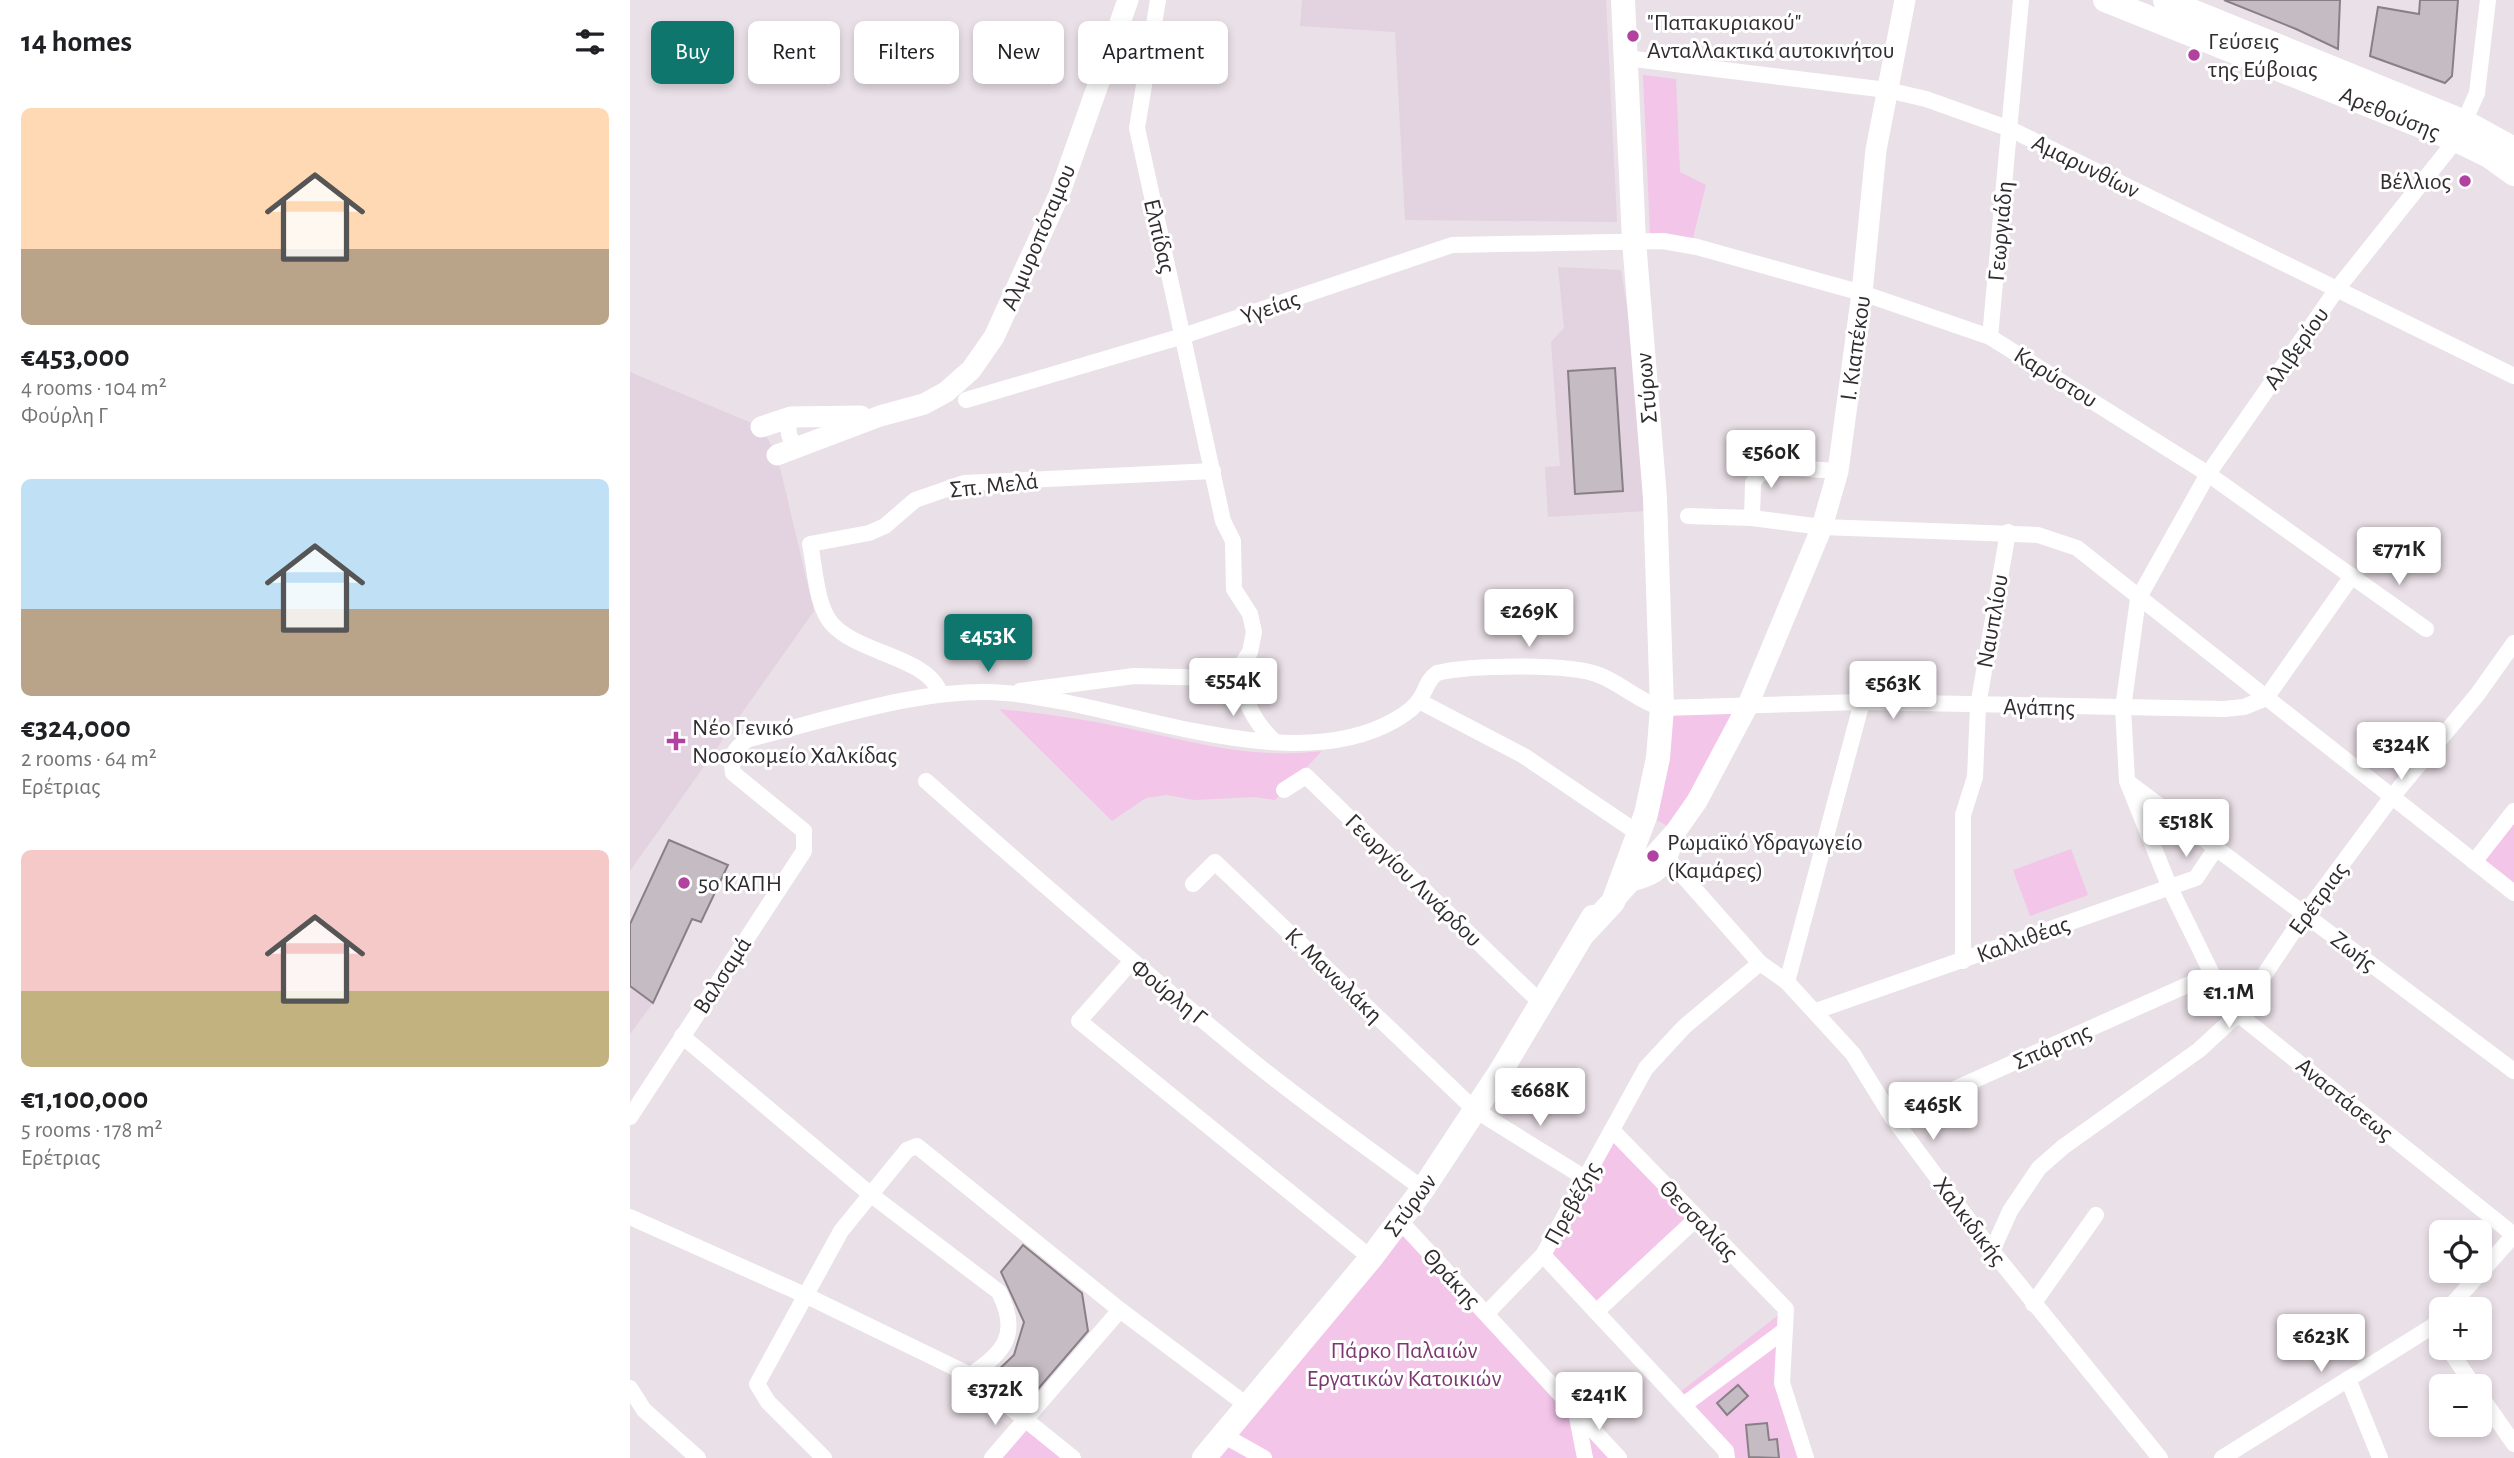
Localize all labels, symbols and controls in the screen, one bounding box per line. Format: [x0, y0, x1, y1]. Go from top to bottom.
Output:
place label: "Παπακυριακού" Ανταλλακτικά αυτοκινήτου [1647, 11, 1895, 63]
chip: Buy [651, 21, 734, 84]
chip: Rent [748, 21, 840, 84]
chip: Filters [854, 21, 959, 84]
chip: New [973, 21, 1064, 84]
chip: Apartment [1078, 21, 1228, 84]
icon: filters [571, 23, 609, 61]
text: 14 homes [21, 27, 132, 57]
marker: "Παπακυριακού" Ανταλλακτικά αυτοκινήτου [1625, 28, 1641, 44]
place label: Γεύσεις της Εύβοιας [2207, 30, 2318, 82]
marker: Γεύσεις της Εύβοιας [2186, 47, 2202, 63]
street label: Αρεθούσης [2336, 83, 2443, 145]
street label: Αμαρυνθίων [2028, 131, 2143, 203]
icon: home [252, 154, 378, 280]
street label: Αλμυροπόταμου [997, 161, 1080, 314]
place label: Βέλλιος [2379, 170, 2451, 194]
marker: Βέλλιος [2457, 173, 2473, 189]
street label: Γεωργιάδη [1985, 180, 2017, 282]
street label: Ελπίδας [1139, 197, 1179, 276]
street label: Υγείας [1238, 287, 1303, 329]
street label: Ι. Κιαπέκου [1837, 294, 1875, 402]
street label: Αλιβερίου [2260, 303, 2334, 394]
text: €453,000 [21, 342, 130, 372]
street label: Καρύστου [2009, 343, 2101, 413]
street label: Στύρων [1632, 352, 1662, 424]
text: 4 rooms · 104 m² [21, 377, 167, 400]
text: Φούρλη Γ [21, 405, 108, 428]
pin: €560K [1722, 430, 1820, 490]
text: €560K [1742, 441, 1800, 464]
street label: Σπ. Μελά [949, 469, 1040, 503]
icon: home [252, 525, 378, 651]
pin: €771K [2350, 528, 2448, 587]
text: €771K [2373, 538, 2425, 561]
street label: Ναυπλίου [1973, 572, 2013, 670]
pin: €269K [1480, 590, 1578, 649]
text: €269K [1500, 600, 1558, 623]
pin: €453K [939, 614, 1037, 674]
text: €453K [960, 625, 1016, 648]
pin: €554K [1184, 658, 1282, 718]
pin: €563K [1844, 662, 1942, 721]
text: €554K [1205, 669, 1261, 692]
text: €563K [1865, 672, 1921, 695]
street label: Αγάπης [2003, 695, 2075, 721]
text: €324,000 [21, 713, 131, 743]
place label: Νέο Γενικό Νοσοκομείο Χαλκίδας [692, 716, 897, 768]
pin: €324K [2352, 722, 2450, 782]
marker: Νέο Γενικό Νοσοκομείο Χαλκίδας [666, 731, 686, 751]
text: €324K [2373, 733, 2429, 756]
text: 2 rooms · 64 m² [21, 748, 157, 771]
text: Ερέτριας [21, 776, 100, 799]
pin: €518K [2137, 800, 2235, 859]
street label: Γεωργίου Λινάρδου [1340, 810, 1486, 952]
text: €518K [2159, 810, 2213, 833]
place label: Ρωμαϊκό Υδραγωγείο (Καμάρες) [1667, 831, 1863, 883]
marker: Ρωμαϊκό Υδραγωγείο (Καμάρες) [1645, 848, 1661, 864]
street label: Ερέτριας [2285, 858, 2353, 939]
place label: 5ο ΚΑΠΗ [698, 872, 782, 896]
marker: 5ο ΚΑΠΗ [676, 875, 692, 891]
icon: home [252, 896, 378, 1022]
street label: Καλλιθέας [1974, 912, 2073, 968]
street label: Κ. Μανωλάκη [1280, 924, 1387, 1028]
street label: Ζωής [2326, 927, 2381, 976]
street label: Βαλσαμά [689, 933, 756, 1018]
street label: Φούρλη Γ [1126, 955, 1212, 1031]
pin: €1.1M [2180, 970, 2278, 1030]
text: €1.1M [2204, 981, 2254, 1004]
street label: Σπάρτης [2010, 1019, 2095, 1075]
street label: Αναστάσεως [2291, 1054, 2398, 1146]
pin: €668K [1491, 1068, 1589, 1128]
text: €668K [1511, 1079, 1569, 1102]
pin: €465K [1884, 1082, 1982, 1142]
text: €1,100,000 [21, 1084, 149, 1114]
text: €465K [1905, 1093, 1961, 1116]
text: 5 rooms · 178 m² [21, 1119, 163, 1142]
text: Ερέτριας [21, 1147, 100, 1170]
street label: Πρεβέζης [1540, 1158, 1605, 1249]
street label: Στύρων [1380, 1170, 1441, 1241]
street label: Χαλκιδικής [1928, 1173, 2010, 1270]
street label: Θεσσαλίας [1654, 1176, 1742, 1266]
map controls [2429, 1220, 2492, 1437]
button: locate [2429, 1220, 2492, 1283]
street label: Θράκης [1418, 1244, 1485, 1313]
button: + [2429, 1297, 2492, 1360]
pin: €623K [2272, 1314, 2370, 1374]
text: €623K [2293, 1325, 2349, 1348]
park label: Πάρκο Παλαιών Εργατικών Κατοικιών [1307, 1339, 1502, 1391]
pin: €372K [946, 1368, 1044, 1427]
pin: €241K [1550, 1372, 1648, 1432]
button: − [2429, 1374, 2492, 1437]
text: €372K [968, 1378, 1022, 1401]
text: €241K [1572, 1383, 1626, 1406]

